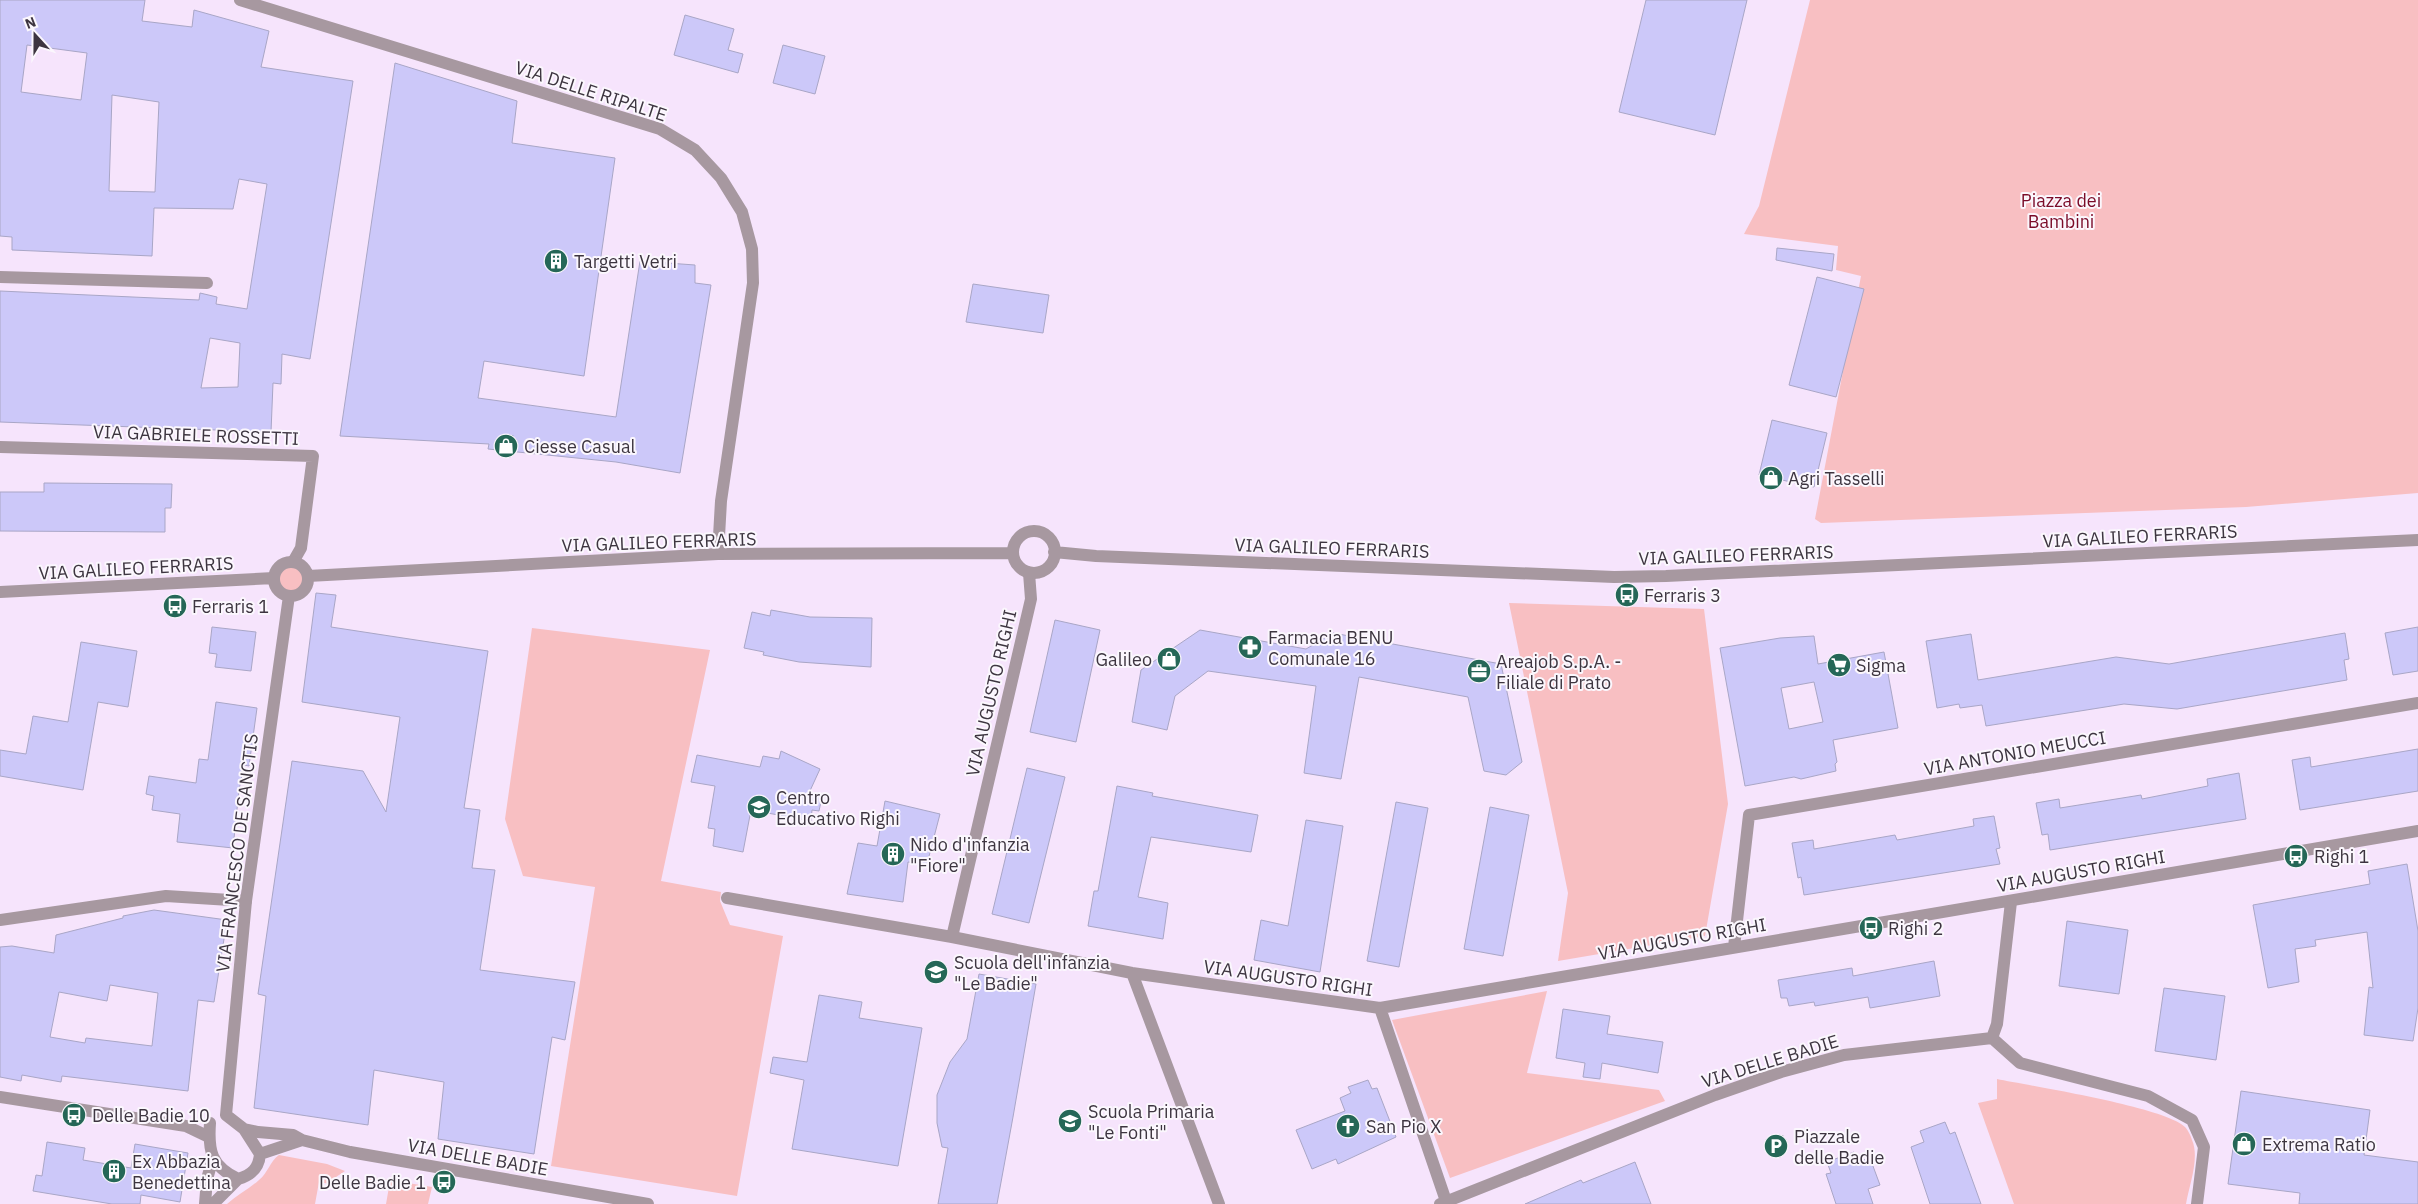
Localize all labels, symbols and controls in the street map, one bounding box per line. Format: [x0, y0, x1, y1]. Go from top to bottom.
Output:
north arrow [10, 10, 60, 60]
text: N [22, 13, 38, 33]
street label: VIA DELLE RIPALTE [512, 56, 670, 126]
park label: Piazza dei Bambini [2021, 189, 2101, 233]
building icon: Targetti Vetri [543, 248, 569, 274]
place label: Targetti Vetri [574, 250, 677, 273]
street label: VIA GABRIELE ROSSETTI [93, 420, 299, 450]
shop icon: Ciesse Casual [493, 433, 519, 459]
place label: Ciesse Casual [524, 435, 636, 458]
shop icon: Agri Tasselli [1758, 465, 1784, 491]
place label: Agri Tasselli [1788, 467, 1885, 490]
street label: VIA GALILEO FERRARIS [2042, 519, 2238, 553]
street label: VIA GALILEO FERRARIS [561, 527, 757, 557]
street label: VIA GALILEO FERRARIS [1234, 533, 1430, 563]
street label: VIA GALILEO FERRARIS [1638, 540, 1834, 570]
street label: VIA GALILEO FERRARIS [38, 551, 234, 585]
bus stop icon: Ferraris 3 [1614, 582, 1640, 608]
place label: Ferraris 3 [1644, 584, 1721, 607]
bus stop icon: Ferraris 1 [162, 593, 188, 619]
place label: Ferraris 1 [192, 595, 269, 618]
street label: VIA AUGUSTO RIGHI [961, 607, 1021, 779]
place label: Farmacia BENU Comunale 16 [1268, 626, 1393, 670]
pharmacy icon: Farmacia BENU Comunale 16 [1237, 634, 1263, 660]
shop icon: Galileo [1156, 646, 1182, 672]
place label: Galileo [1096, 648, 1152, 671]
place label: Areajob S.p.A. - Filiale di Prato [1496, 650, 1622, 694]
supermarket icon: Sigma [1826, 652, 1852, 678]
place label: Sigma [1856, 654, 1906, 677]
office icon: Areajob S.p.A. - Filiale di Prato [1466, 658, 1492, 684]
street label: VIA ANTONIO MEUCCI [1922, 726, 2108, 780]
street label: VIA FRANCESCO DE SANCTIS [211, 732, 263, 974]
place label: Centro Educativo Righi [776, 786, 900, 830]
school or university icon: Centro Educativo Righi [746, 794, 772, 820]
place label: Nido d'infanzia "Fiore" [910, 833, 1030, 877]
building icon: Nido d'infanzia "Fiore" [880, 841, 906, 867]
bus stop icon: Righi 1 [2283, 843, 2309, 869]
street label: VIA AUGUSTO RIGHI [1995, 845, 2167, 897]
place label: Righi 1 [2314, 845, 2369, 868]
street label: VIA AUGUSTO RIGHI [1596, 913, 1768, 965]
bus stop icon: Righi 2 [1858, 915, 1884, 941]
place label: Righi 2 [1888, 917, 1943, 940]
place label: Scuola dell'infanzia "Le Badie" [954, 951, 1110, 995]
street label: VIA AUGUSTO RIGHI [1202, 955, 1374, 1001]
school or university icon: Scuola dell'infanzia "Le Badie" [923, 959, 949, 985]
street label: VIA DELLE BADIE [1699, 1029, 1841, 1093]
place label: Scuola Primaria "Le Fonti" [1088, 1100, 1215, 1144]
bus stop icon: Delle Badie 10 [61, 1102, 87, 1128]
place label: Delle Badie 10 [92, 1104, 210, 1127]
school or university icon: Scuola Primaria "Le Fonti" [1057, 1108, 1083, 1134]
church icon: San Pio X [1335, 1113, 1361, 1139]
place label: San Pio X [1366, 1115, 1441, 1138]
place label: Piazzale delle Badie [1794, 1125, 1884, 1169]
shop icon: Extrema Ratio [2231, 1131, 2257, 1157]
street label: VIA DELLE BADIE [406, 1133, 550, 1181]
parking icon: Piazzale delle Badie [1763, 1133, 1789, 1159]
place label: Extrema Ratio [2262, 1133, 2376, 1156]
place label: Ex Abbazia Benedettina [132, 1150, 231, 1194]
building icon: Ex Abbazia Benedettina [101, 1158, 127, 1184]
bus stop icon: Delle Badie 1 [431, 1169, 457, 1195]
place label: Delle Badie 1 [319, 1171, 426, 1194]

